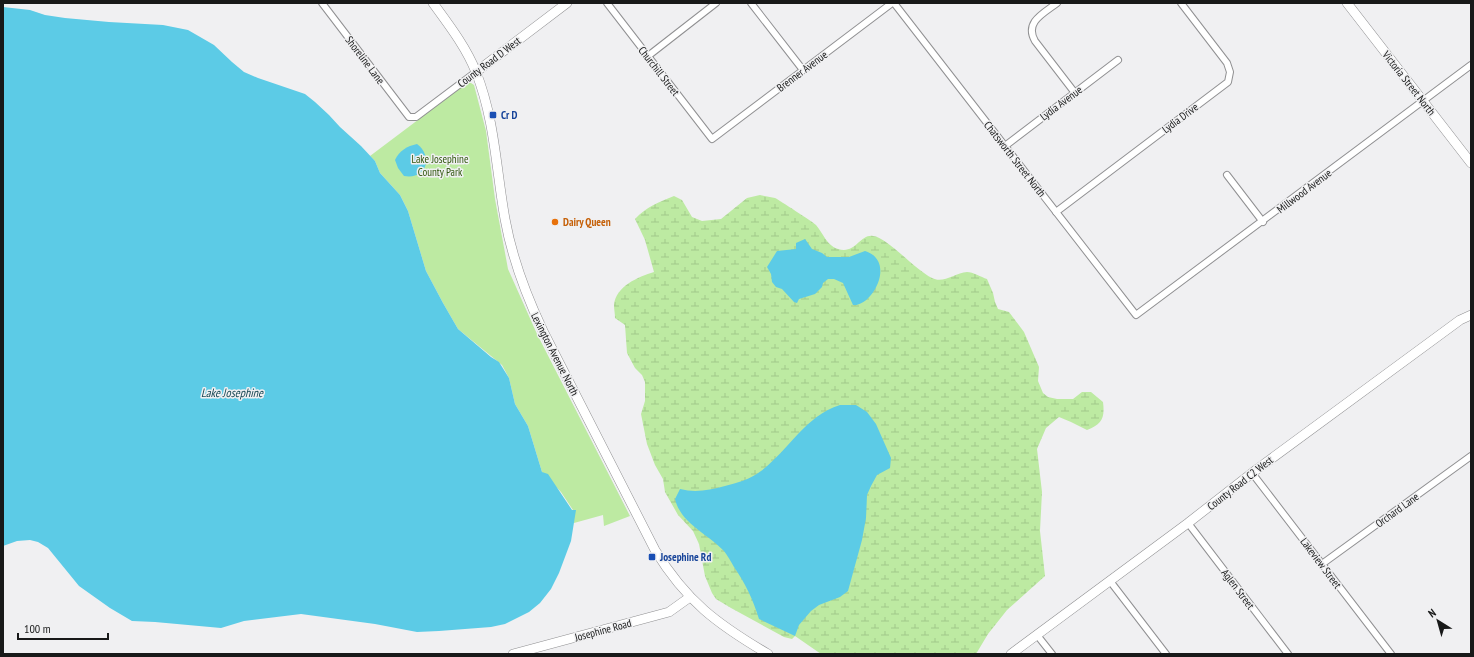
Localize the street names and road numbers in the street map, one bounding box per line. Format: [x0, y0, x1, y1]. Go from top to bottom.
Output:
street label: Shoreline Lane [342, 33, 388, 87]
street label: County Road D West [455, 34, 523, 90]
street label: Churchill Street [635, 43, 683, 99]
street label: Brenner Avenue [774, 47, 830, 95]
street label: Victoria Street North [1379, 47, 1439, 118]
street label: Lydia Avenue [1037, 82, 1085, 123]
street label: Lydia Drive [1159, 100, 1201, 136]
street label: Chatsworth Street North [981, 118, 1049, 200]
street label: Millwood Avenue [1274, 166, 1335, 216]
street label: Lexington Avenue North [528, 310, 582, 398]
street label: County Road C2 West [1204, 453, 1276, 513]
street label: Orchard Lane [1372, 489, 1422, 531]
street label: Lakeview Street [1297, 535, 1345, 591]
street label: Aglen Street [1218, 566, 1258, 612]
street label: Josephine Road [572, 616, 633, 645]

